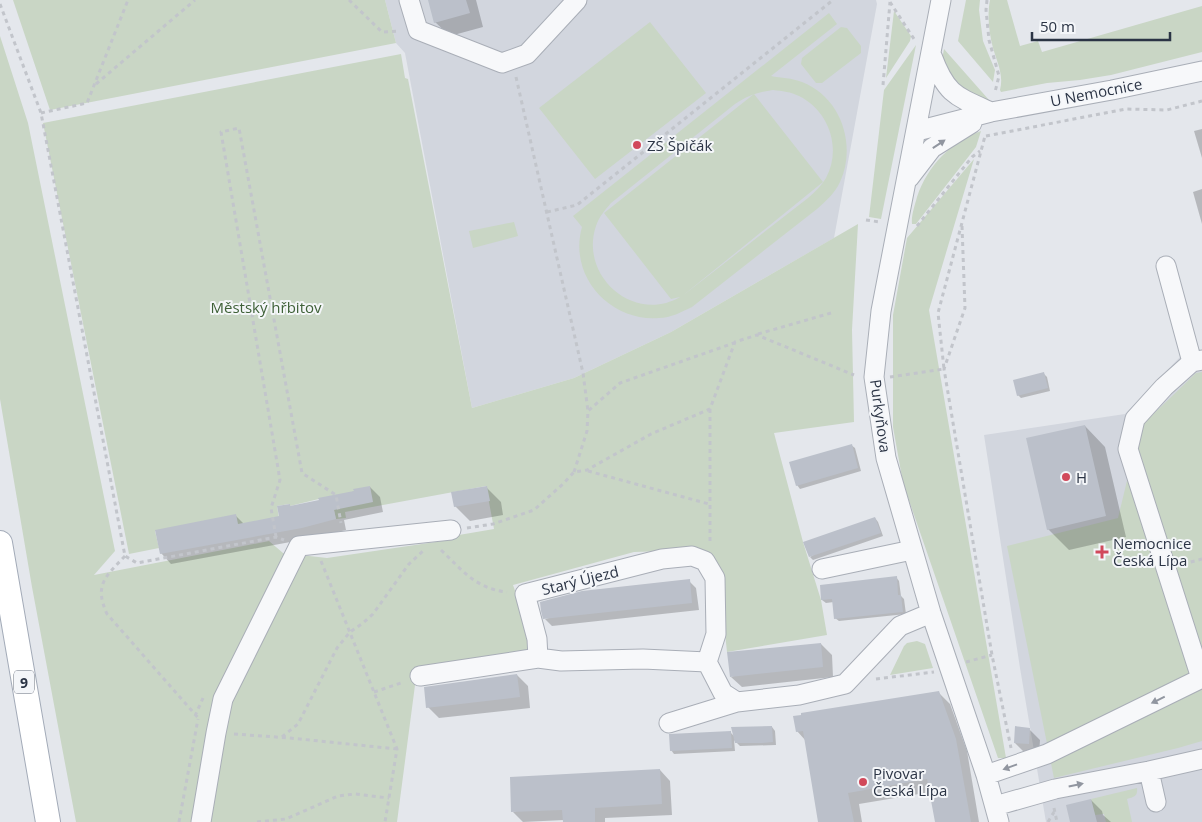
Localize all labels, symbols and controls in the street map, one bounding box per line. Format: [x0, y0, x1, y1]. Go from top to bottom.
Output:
scale bar [1032, 10, 1170, 42]
text: 50 m [1040, 16, 1075, 36]
street label: U Nemocnice [1048, 73, 1144, 111]
place label: ZŠ Špičák [647, 135, 712, 155]
marker: ZŠ Špičák [631, 139, 643, 151]
one-way arrow [932, 139, 946, 149]
park label: Městský hřbitov [210, 297, 322, 317]
street label: Purkyňova [866, 378, 896, 454]
place label: H [1076, 467, 1087, 487]
marker: H [1060, 471, 1072, 483]
place label: Nemocnice Česká Lípa [1113, 533, 1191, 570]
marker: Nemocnice Česká Lípa [1095, 545, 1109, 559]
street label: Starý Újezd [539, 561, 621, 599]
road number: 9 [14, 670, 34, 694]
one-way arrow [1151, 696, 1165, 704]
place label: Pivovar Česká Lípa [873, 763, 947, 800]
one-way arrow [1002, 763, 1017, 771]
marker: Pivovar Česká Lípa [857, 776, 869, 788]
one-way arrow [1068, 781, 1083, 789]

